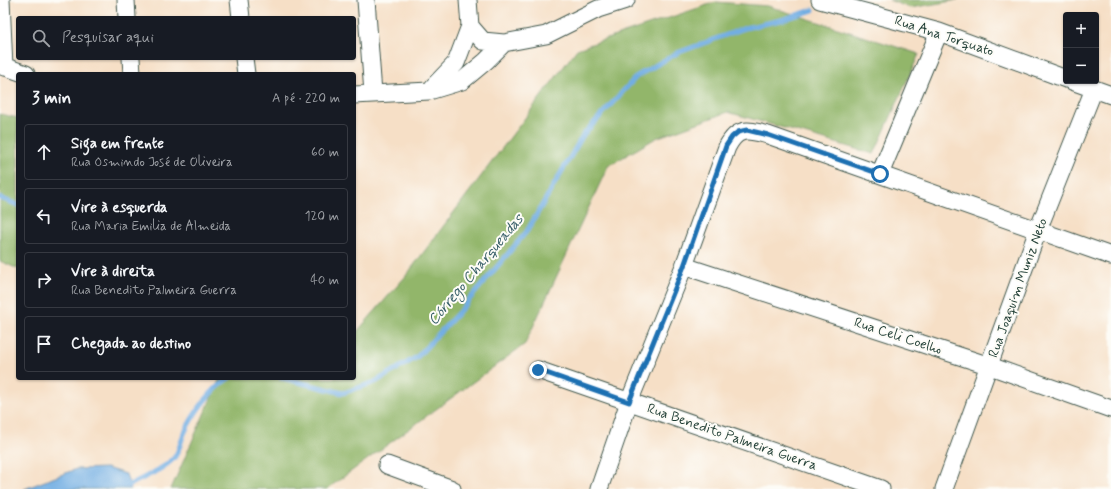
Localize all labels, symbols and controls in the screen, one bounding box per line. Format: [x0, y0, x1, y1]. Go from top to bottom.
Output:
street label: Rua Ana Torquato [892, 11, 996, 61]
map controls [1063, 12, 1099, 84]
button: + [1063, 12, 1099, 48]
search box [16, 16, 356, 60]
icon: search [30, 27, 52, 49]
text: Pesquisar aqui [62, 28, 154, 48]
button: − [1063, 48, 1099, 84]
text: 3 min [32, 87, 71, 109]
text: A pé · 220 m [272, 90, 340, 107]
text: Siga em frente [71, 134, 164, 154]
icon: ahead [33, 141, 55, 163]
text: 60 m [311, 144, 339, 161]
text: Rua Osmindo José de Oliveira [71, 154, 233, 171]
route start [871, 165, 889, 183]
text: Vire à esquerda [71, 198, 167, 218]
icon: left [33, 205, 55, 227]
text: 120 m [305, 208, 339, 225]
water label: Córrego Charqueadas [424, 209, 530, 330]
street label: Rua Joaquim Muniz Neto [984, 216, 1052, 360]
text: Rua Maria Emilia de Almeida [71, 218, 231, 235]
text: Vire à direita [71, 262, 155, 282]
icon: right [33, 269, 55, 291]
text: 40 m [310, 272, 339, 289]
text: Rua Benedito Palmeira Guerra [71, 282, 237, 299]
street label: Rua Celi Coelho [852, 313, 944, 359]
icon: arrive [33, 333, 55, 355]
text: Chegada ao destino [71, 334, 191, 354]
route end [529, 361, 547, 379]
street label: Rua Benedito Palmeira Guerra [645, 399, 819, 475]

